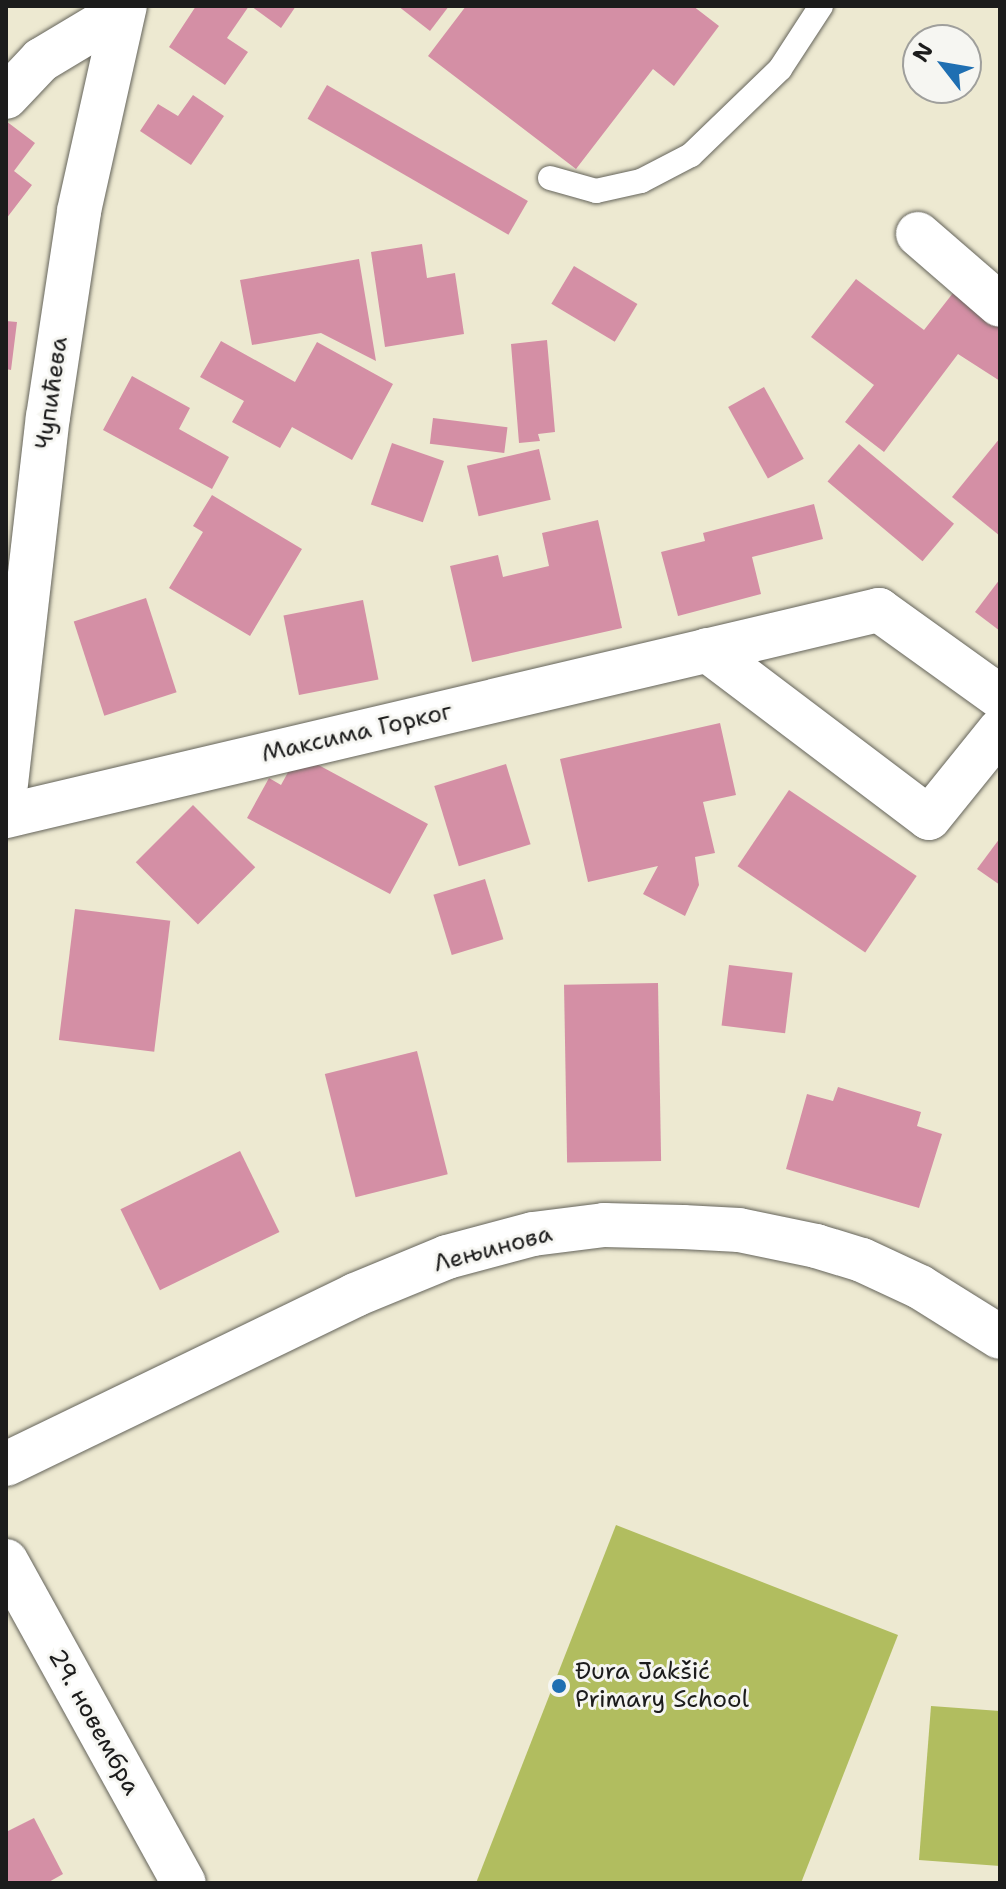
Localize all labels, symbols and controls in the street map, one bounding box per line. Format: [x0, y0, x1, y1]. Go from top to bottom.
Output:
north arrow [902, 24, 982, 104]
text: N [906, 37, 940, 67]
street label: Чупићева [30, 335, 74, 451]
street label: Максима Горког [259, 697, 455, 769]
street label: Лењинова [431, 1219, 555, 1279]
street label: 29. новембра [42, 1644, 146, 1800]
place label: Đura Jakšić Primary School [575, 1658, 749, 1714]
marker: Đura Jakšić Primary School [550, 1677, 568, 1695]

